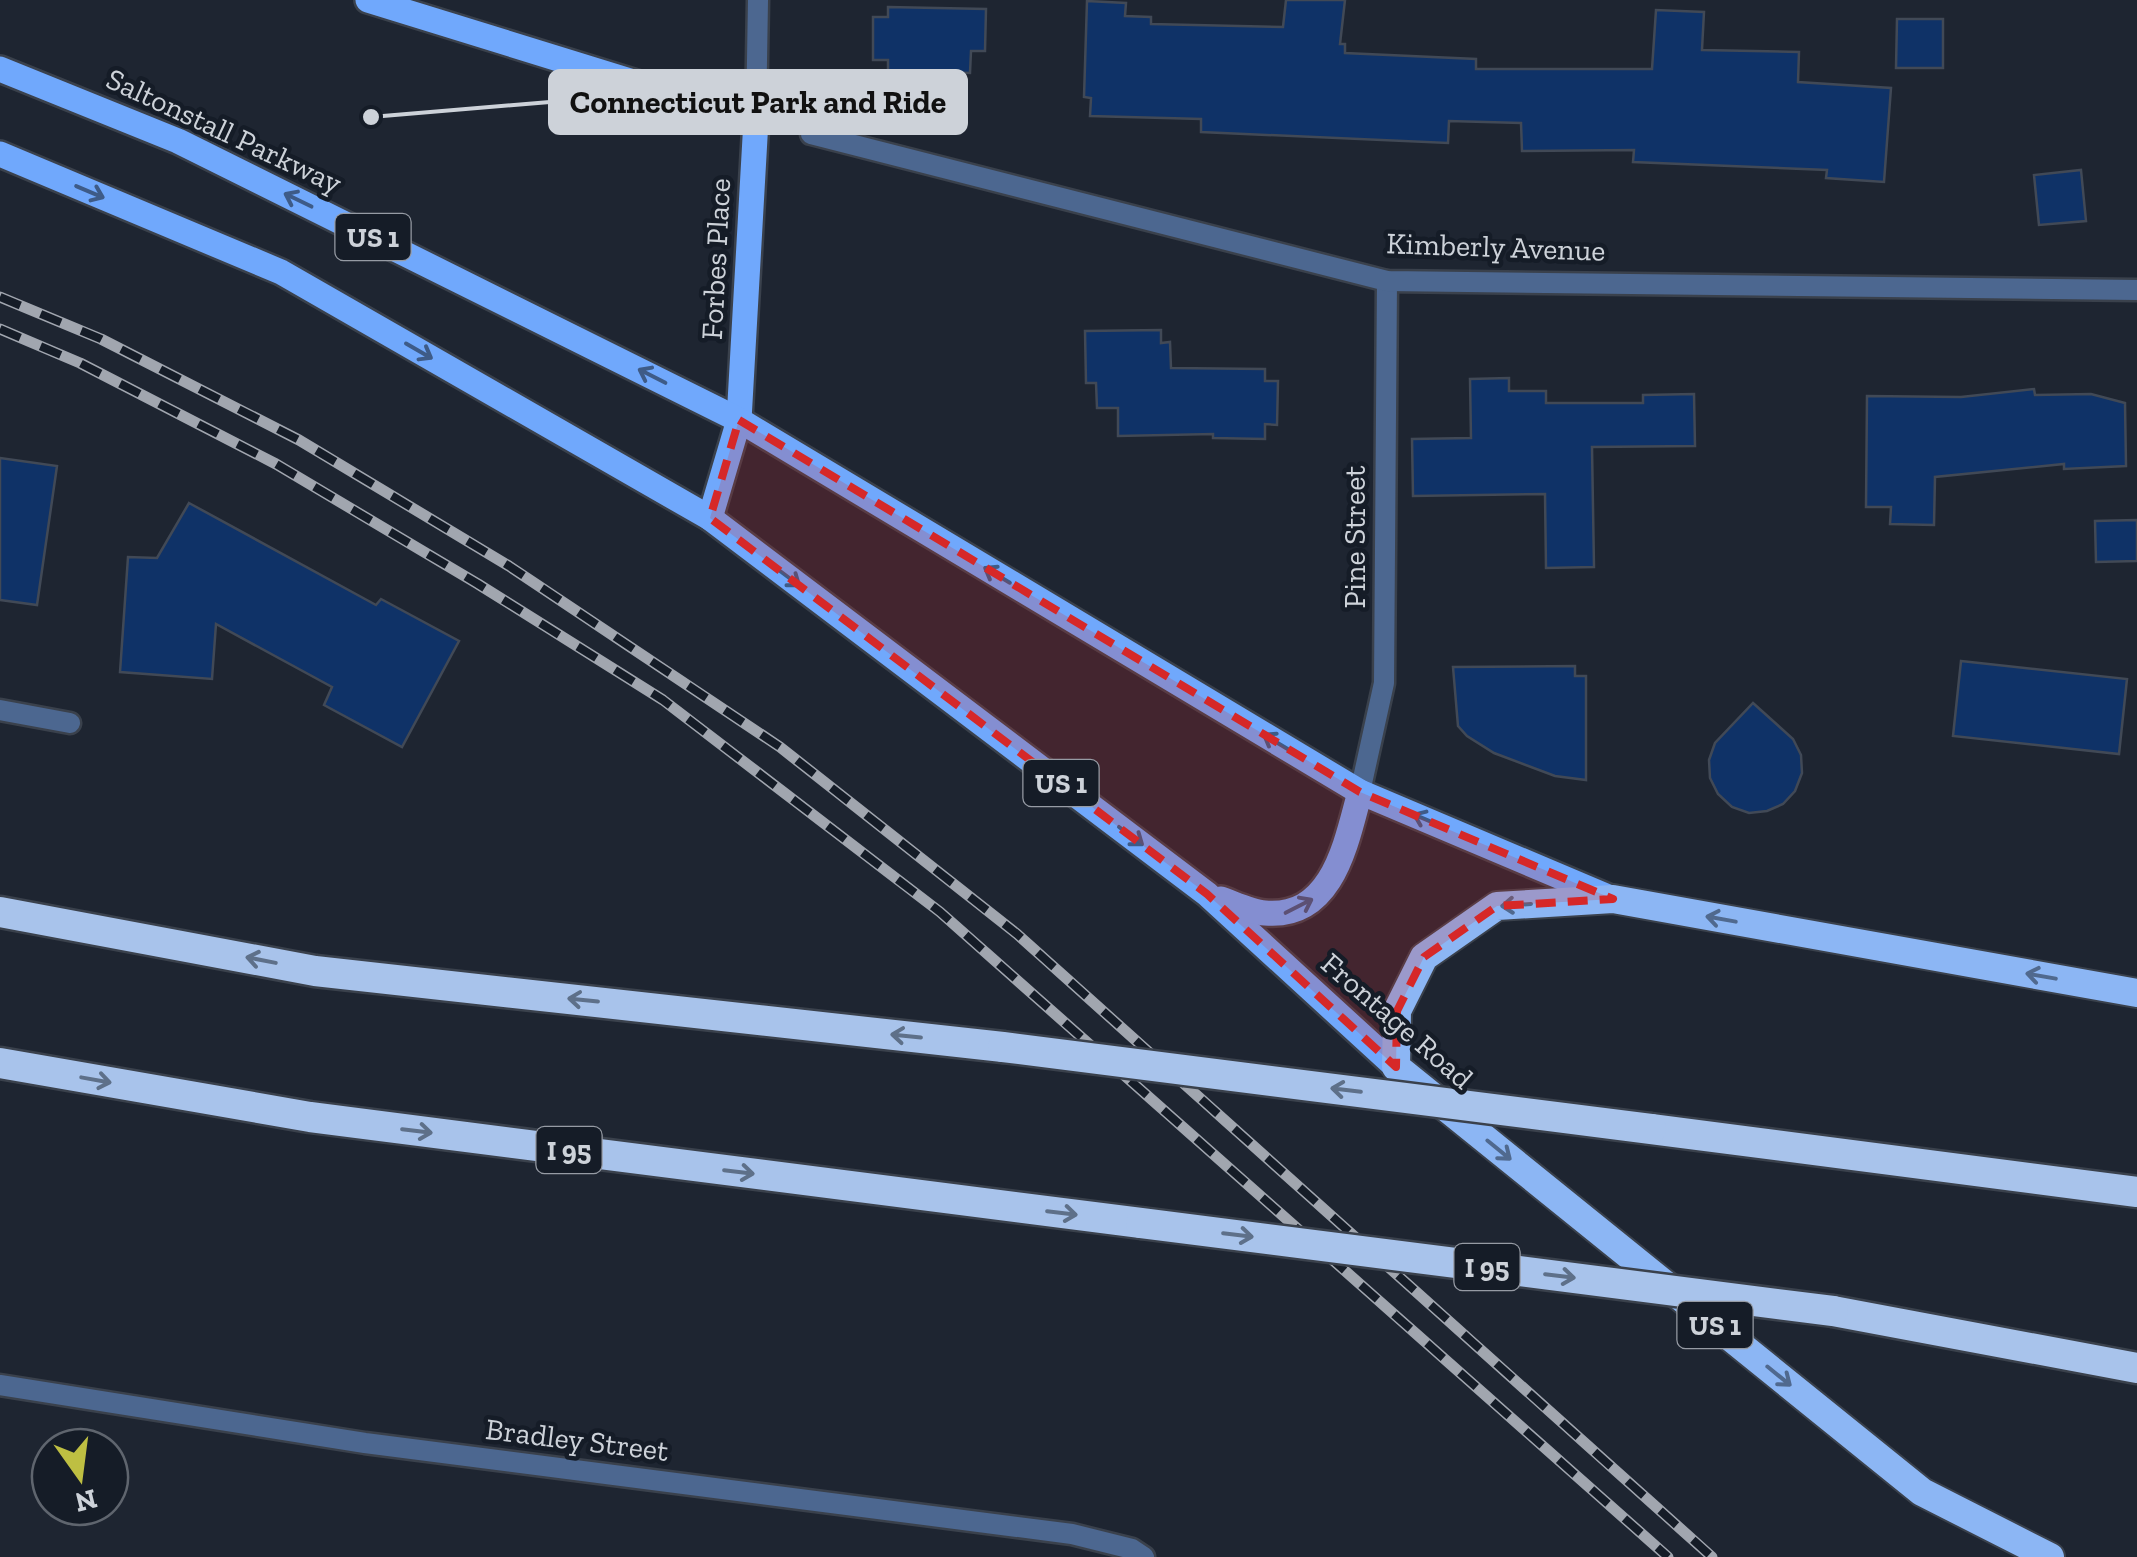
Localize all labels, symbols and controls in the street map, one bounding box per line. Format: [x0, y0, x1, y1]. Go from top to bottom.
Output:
street label: Saltonstall Parkway [101, 61, 348, 202]
callout: Connecticut Park and Ride [550, 71, 966, 133]
text: Connecticut Park and Ride [570, 83, 946, 121]
street label: Forbes Place [694, 177, 738, 341]
one-way arrow [74, 184, 105, 202]
one-way arrow [284, 190, 314, 209]
road number: US 1 [336, 214, 410, 260]
street label: Kimberly Avenue [1386, 225, 1606, 269]
one-way arrow [404, 341, 433, 361]
one-way arrow [637, 366, 667, 385]
street label: Pine Street [1337, 466, 1373, 608]
one-way arrow [983, 565, 1012, 585]
one-way arrow [774, 567, 801, 588]
one-way arrow [1262, 732, 1291, 752]
road number: US 1 [1024, 760, 1098, 806]
one-way arrow [1412, 810, 1442, 828]
one-way arrow [1117, 826, 1144, 847]
one-way arrow [1284, 895, 1313, 914]
one-way arrow [1500, 896, 1532, 915]
one-way arrow [1705, 909, 1738, 928]
street label: Frontage Road [1314, 945, 1481, 1097]
one-way arrow [245, 950, 277, 969]
one-way arrow [2025, 966, 2058, 985]
one-way arrow [567, 991, 600, 1010]
one-way arrow [890, 1027, 923, 1046]
one-way arrow [79, 1071, 112, 1090]
one-way arrow [1330, 1081, 1363, 1099]
one-way arrow [400, 1122, 432, 1141]
road number: I 95 [536, 1127, 602, 1173]
one-way arrow [1485, 1139, 1512, 1160]
one-way arrow [723, 1163, 755, 1182]
one-way arrow [1045, 1204, 1077, 1223]
one-way arrow [1221, 1227, 1254, 1245]
road number: I 95 [1454, 1244, 1520, 1290]
one-way arrow [1544, 1268, 1576, 1286]
road number: US 1 [1678, 1302, 1752, 1348]
one-way arrow [1765, 1365, 1792, 1386]
street label: Bradley Street [484, 1411, 670, 1469]
north arrow [30, 1427, 130, 1527]
text: N [72, 1482, 100, 1519]

